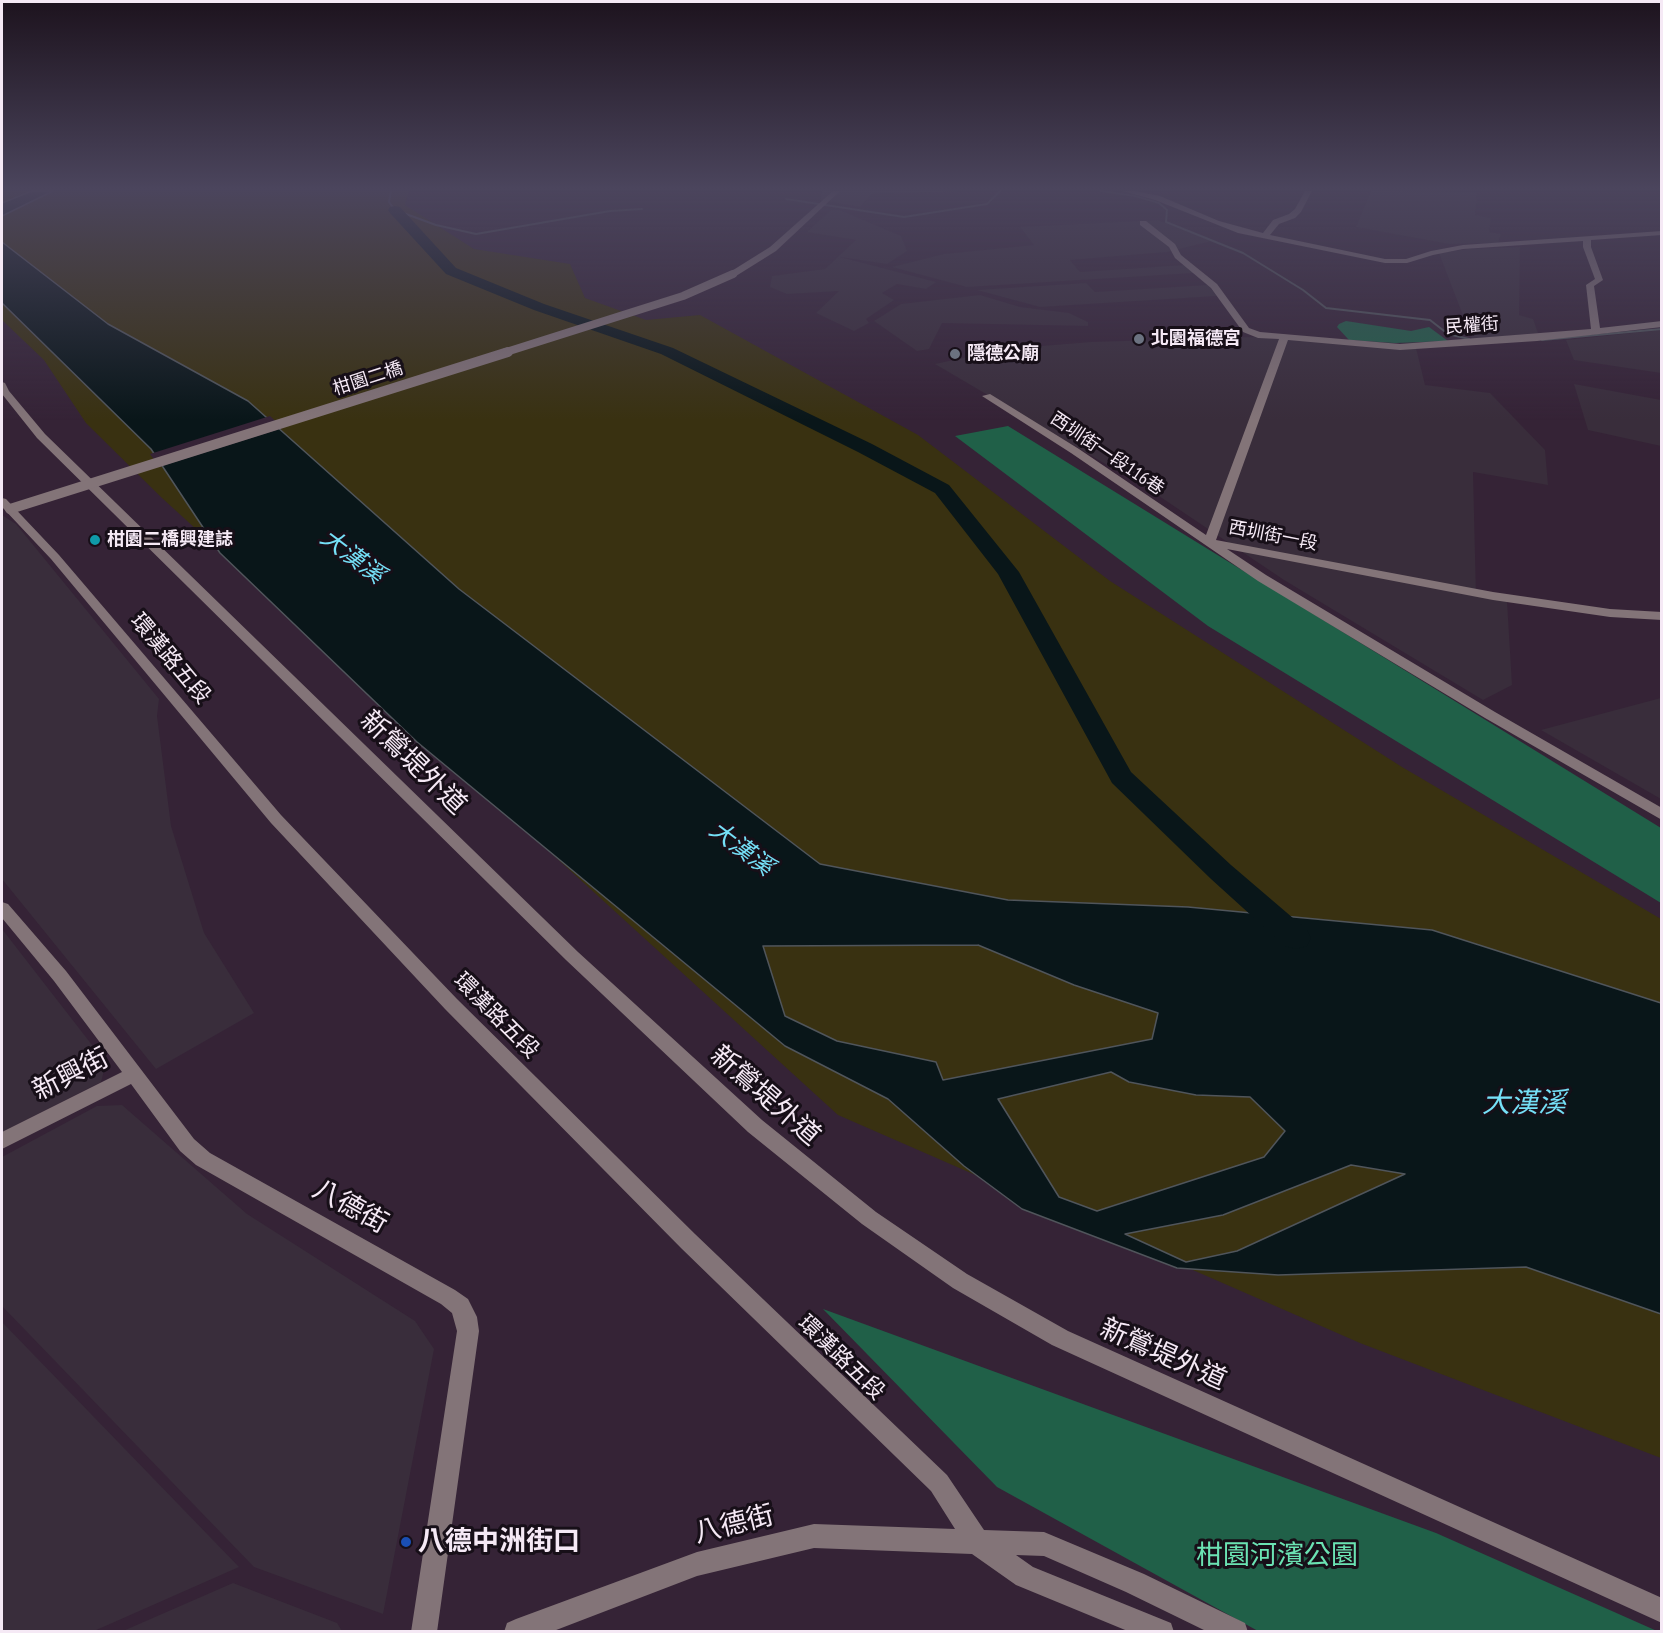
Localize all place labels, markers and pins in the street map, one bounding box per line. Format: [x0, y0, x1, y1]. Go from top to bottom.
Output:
place label: 北園福德宮 [1151, 328, 1241, 350]
marker: 北園福德宮 [1132, 332, 1146, 346]
place label: 隱德公廟 [967, 343, 1039, 365]
marker: 隱德公廟 [948, 347, 962, 361]
place label: 柑園二橋興建誌 [107, 529, 233, 551]
marker: 柑園二橋興建誌 [88, 533, 102, 547]
place label: 八德中洲街口 [418, 1526, 580, 1558]
marker: 八德中洲街口 [399, 1535, 413, 1549]

